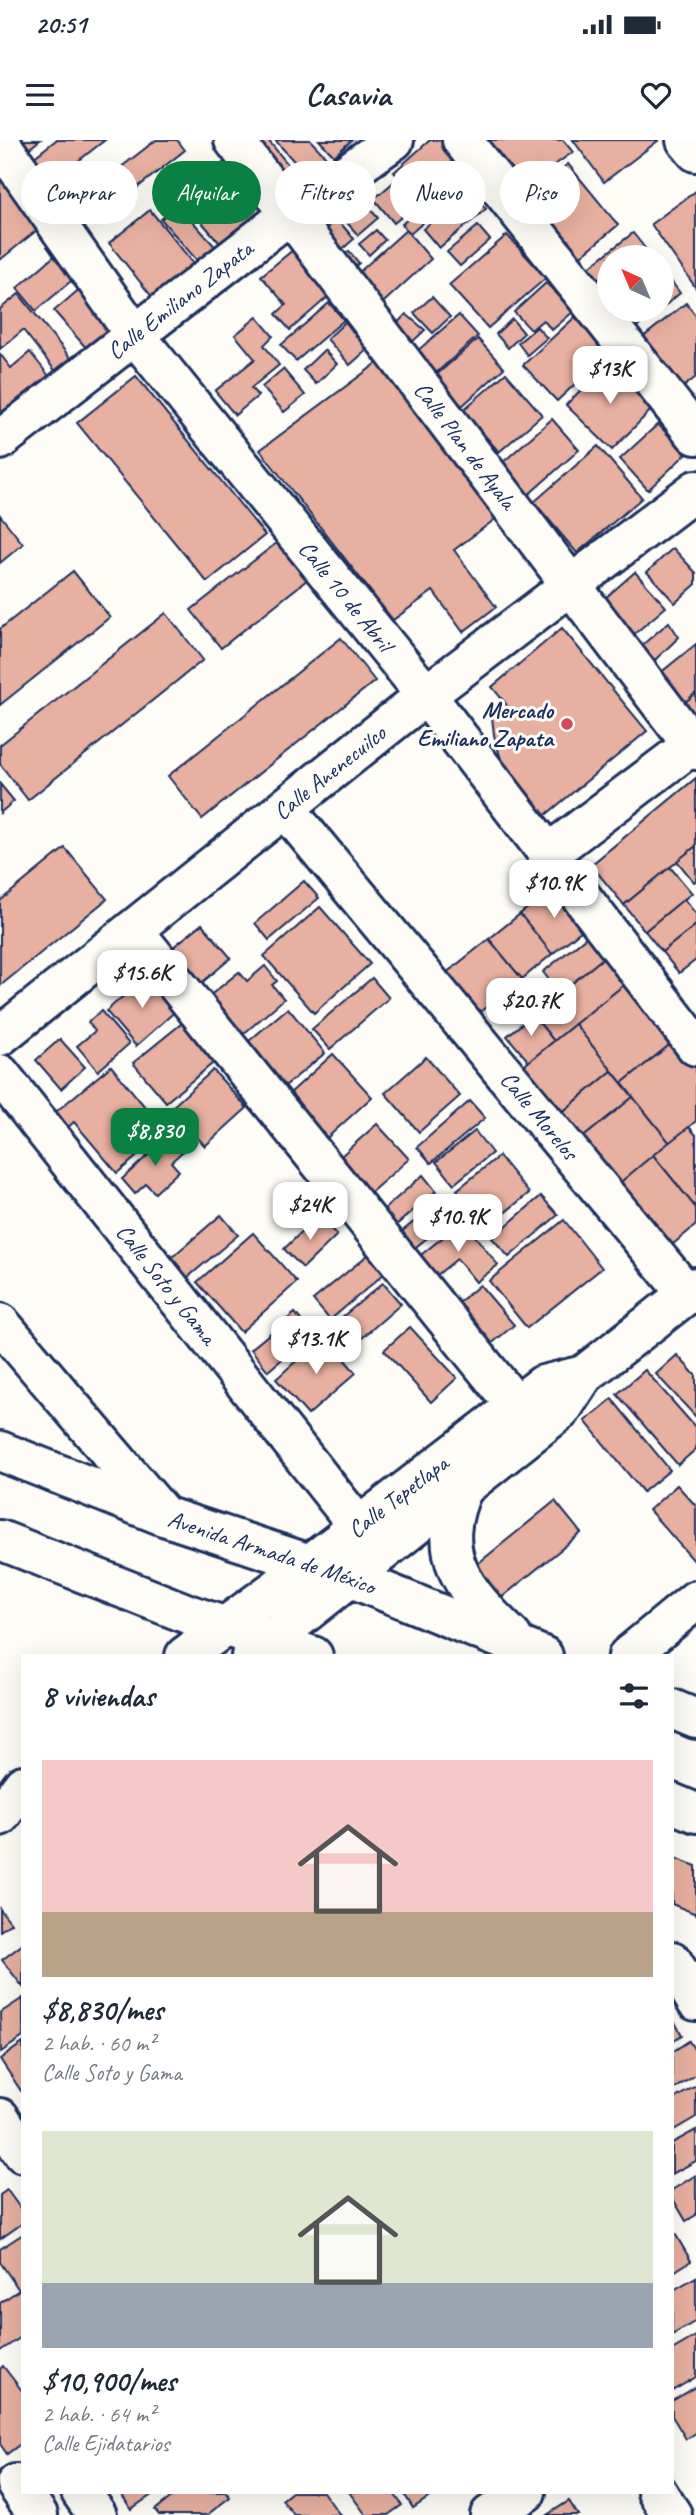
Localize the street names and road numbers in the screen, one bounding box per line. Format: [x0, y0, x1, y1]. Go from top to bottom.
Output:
street label: Calle Emiliano Zapata [101, 232, 260, 366]
street label: Calle Plan de Ayala [407, 376, 524, 517]
street label: Calle 10 de Abril [292, 534, 402, 660]
street label: Calle Anenecuilco [267, 717, 393, 826]
street label: Calle Morelos [494, 1065, 586, 1168]
street label: Calle Soto y Gama [109, 1218, 225, 1352]
street label: Calle Tepetlapa [342, 1447, 456, 1545]
street label: Avenida Armada de México [164, 1503, 382, 1602]

